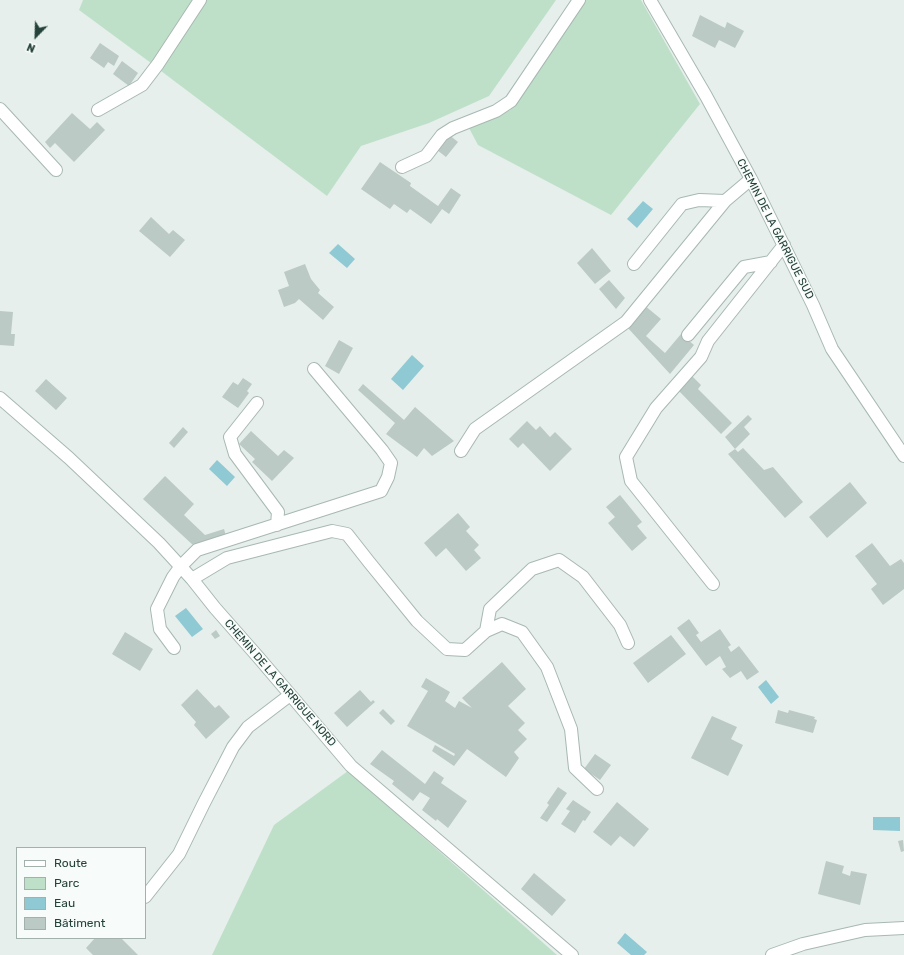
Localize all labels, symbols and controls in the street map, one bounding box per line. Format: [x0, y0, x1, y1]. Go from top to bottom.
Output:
north arrow [16, 16, 56, 56]
text: N [25, 40, 37, 55]
street label: CHEMIN DE LA GARRIGUE SUD [734, 157, 816, 301]
street label: CHEMIN DE LA GARRIGUE NORD [221, 617, 339, 749]
legend [16, 847, 146, 939]
text: Route [54, 856, 87, 870]
text: Parc [54, 876, 79, 890]
text: Eau [54, 896, 75, 910]
text: Bâtiment [54, 916, 105, 930]

